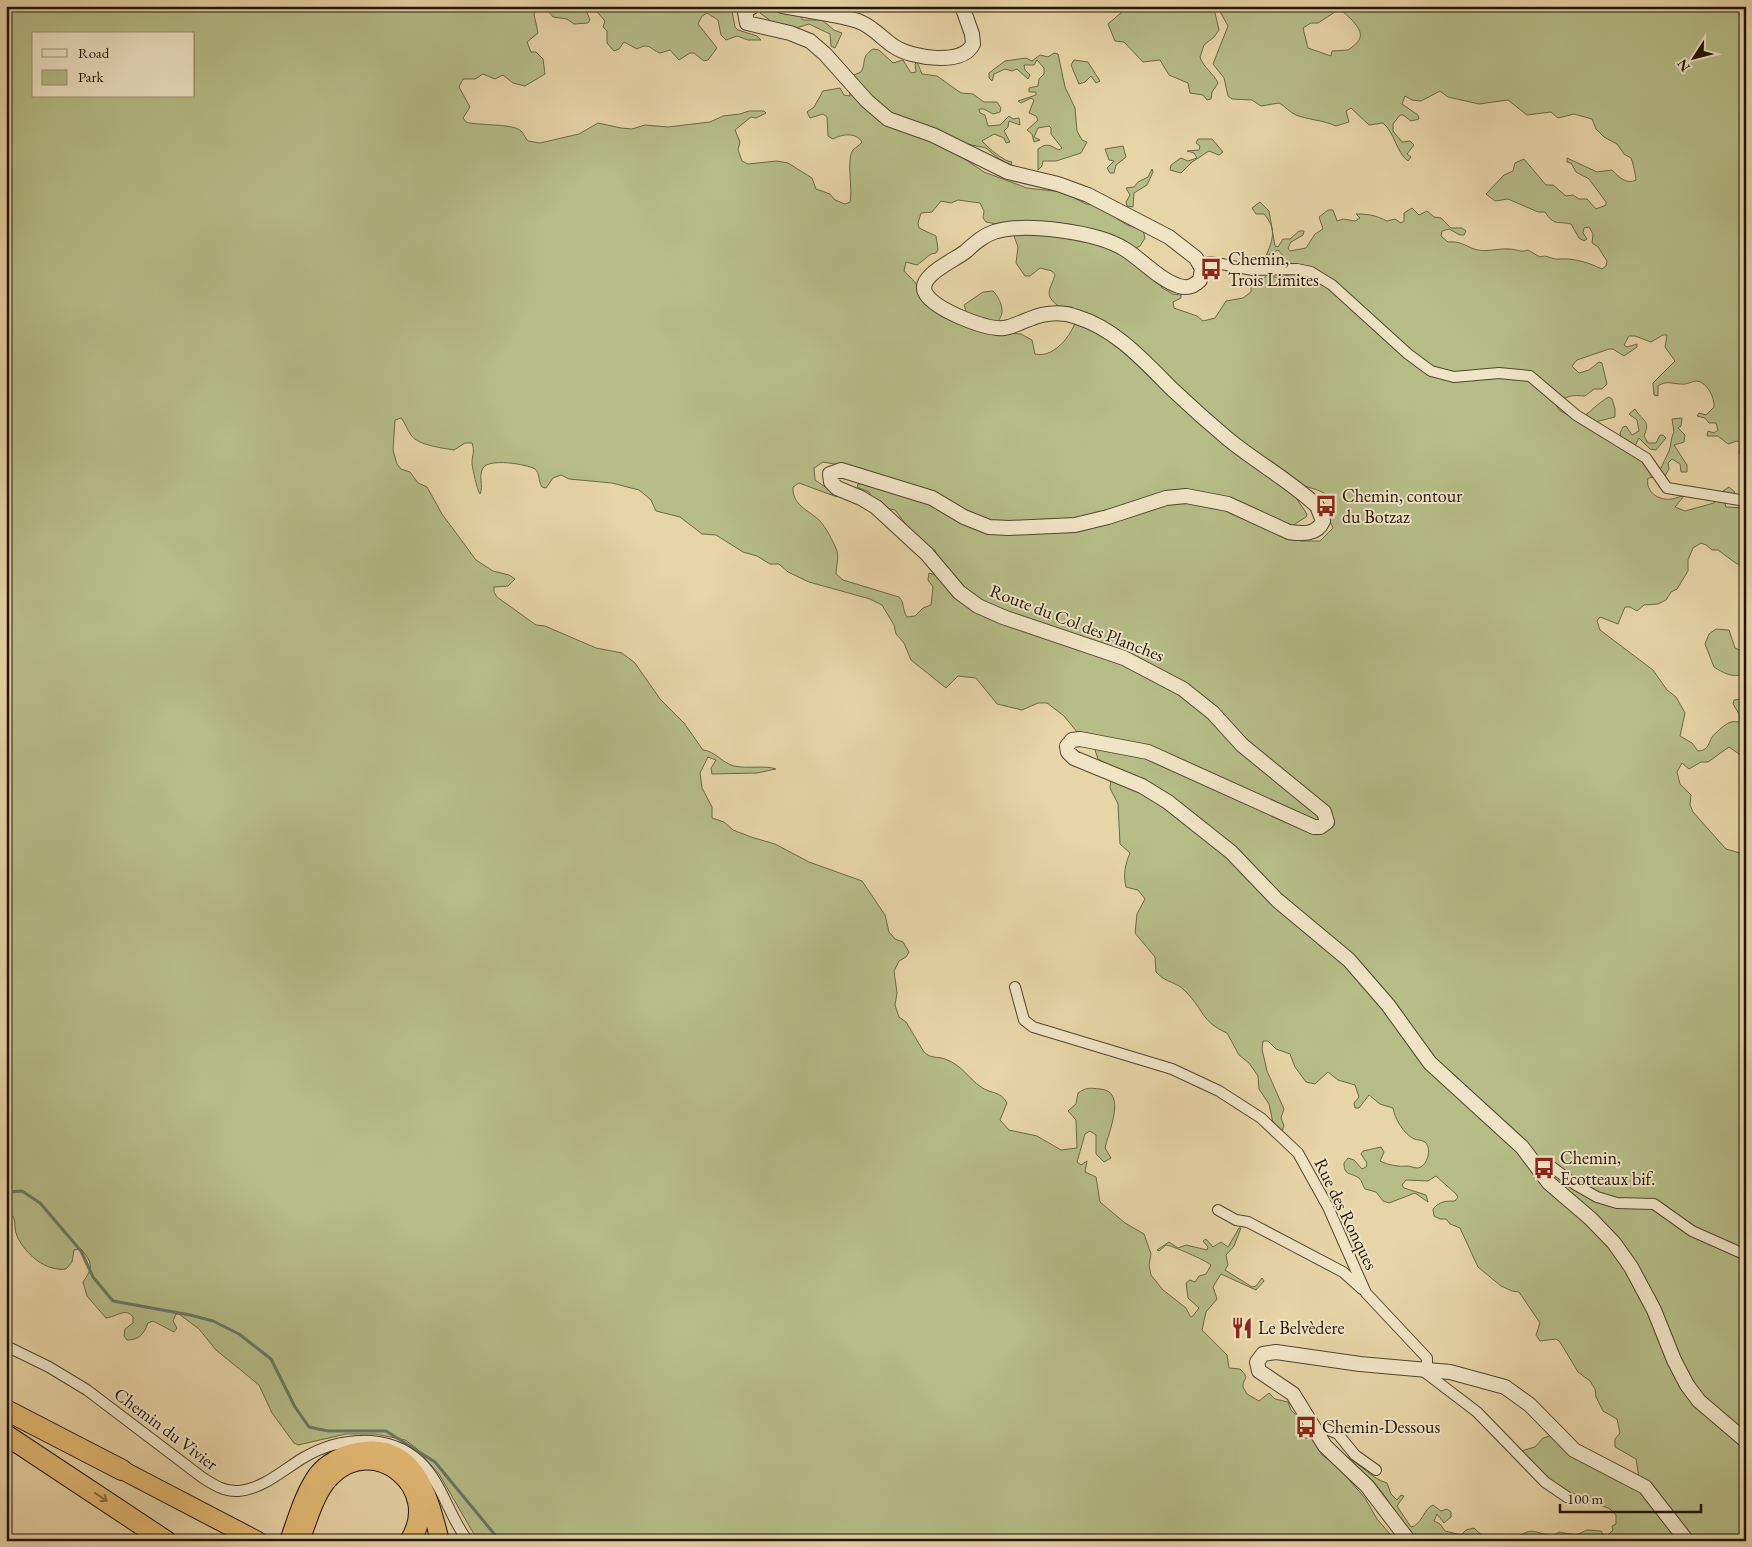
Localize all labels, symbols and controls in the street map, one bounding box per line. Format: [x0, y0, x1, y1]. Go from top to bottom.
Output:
legend [32, 32, 195, 98]
north arrow [1670, 32, 1720, 82]
text: Road [78, 43, 110, 62]
text: N [1672, 55, 1694, 76]
text: Park [78, 67, 105, 86]
place label: Chemin, Trois Limites [1228, 247, 1319, 291]
bus stop icon: Chemin, Trois Limites [1198, 256, 1224, 282]
place label: Chemin, contour du Botzaz [1342, 484, 1462, 528]
bus stop icon: Chemin, contour du Botzaz [1313, 493, 1339, 519]
street label: Route du Col des Planches [987, 579, 1168, 666]
place label: Chemin, Ecotteaux bif. [1560, 1146, 1655, 1190]
street label: Rue des Ronques [1309, 1154, 1383, 1274]
bus stop icon: Chemin, Ecotteaux bif. [1531, 1155, 1557, 1181]
restaurant icon: Le Belvèdere [1229, 1315, 1255, 1341]
place label: Le Belvèdere [1258, 1316, 1344, 1339]
street label: Chemin du Vivier [110, 1382, 223, 1475]
bus stop icon: Chemin-Dessous [1293, 1414, 1319, 1440]
place label: Chemin-Dessous [1322, 1415, 1441, 1438]
scale bar [1560, 1482, 1701, 1514]
text: 100 m [1567, 1489, 1604, 1508]
one-way arrow [94, 1492, 108, 1502]

